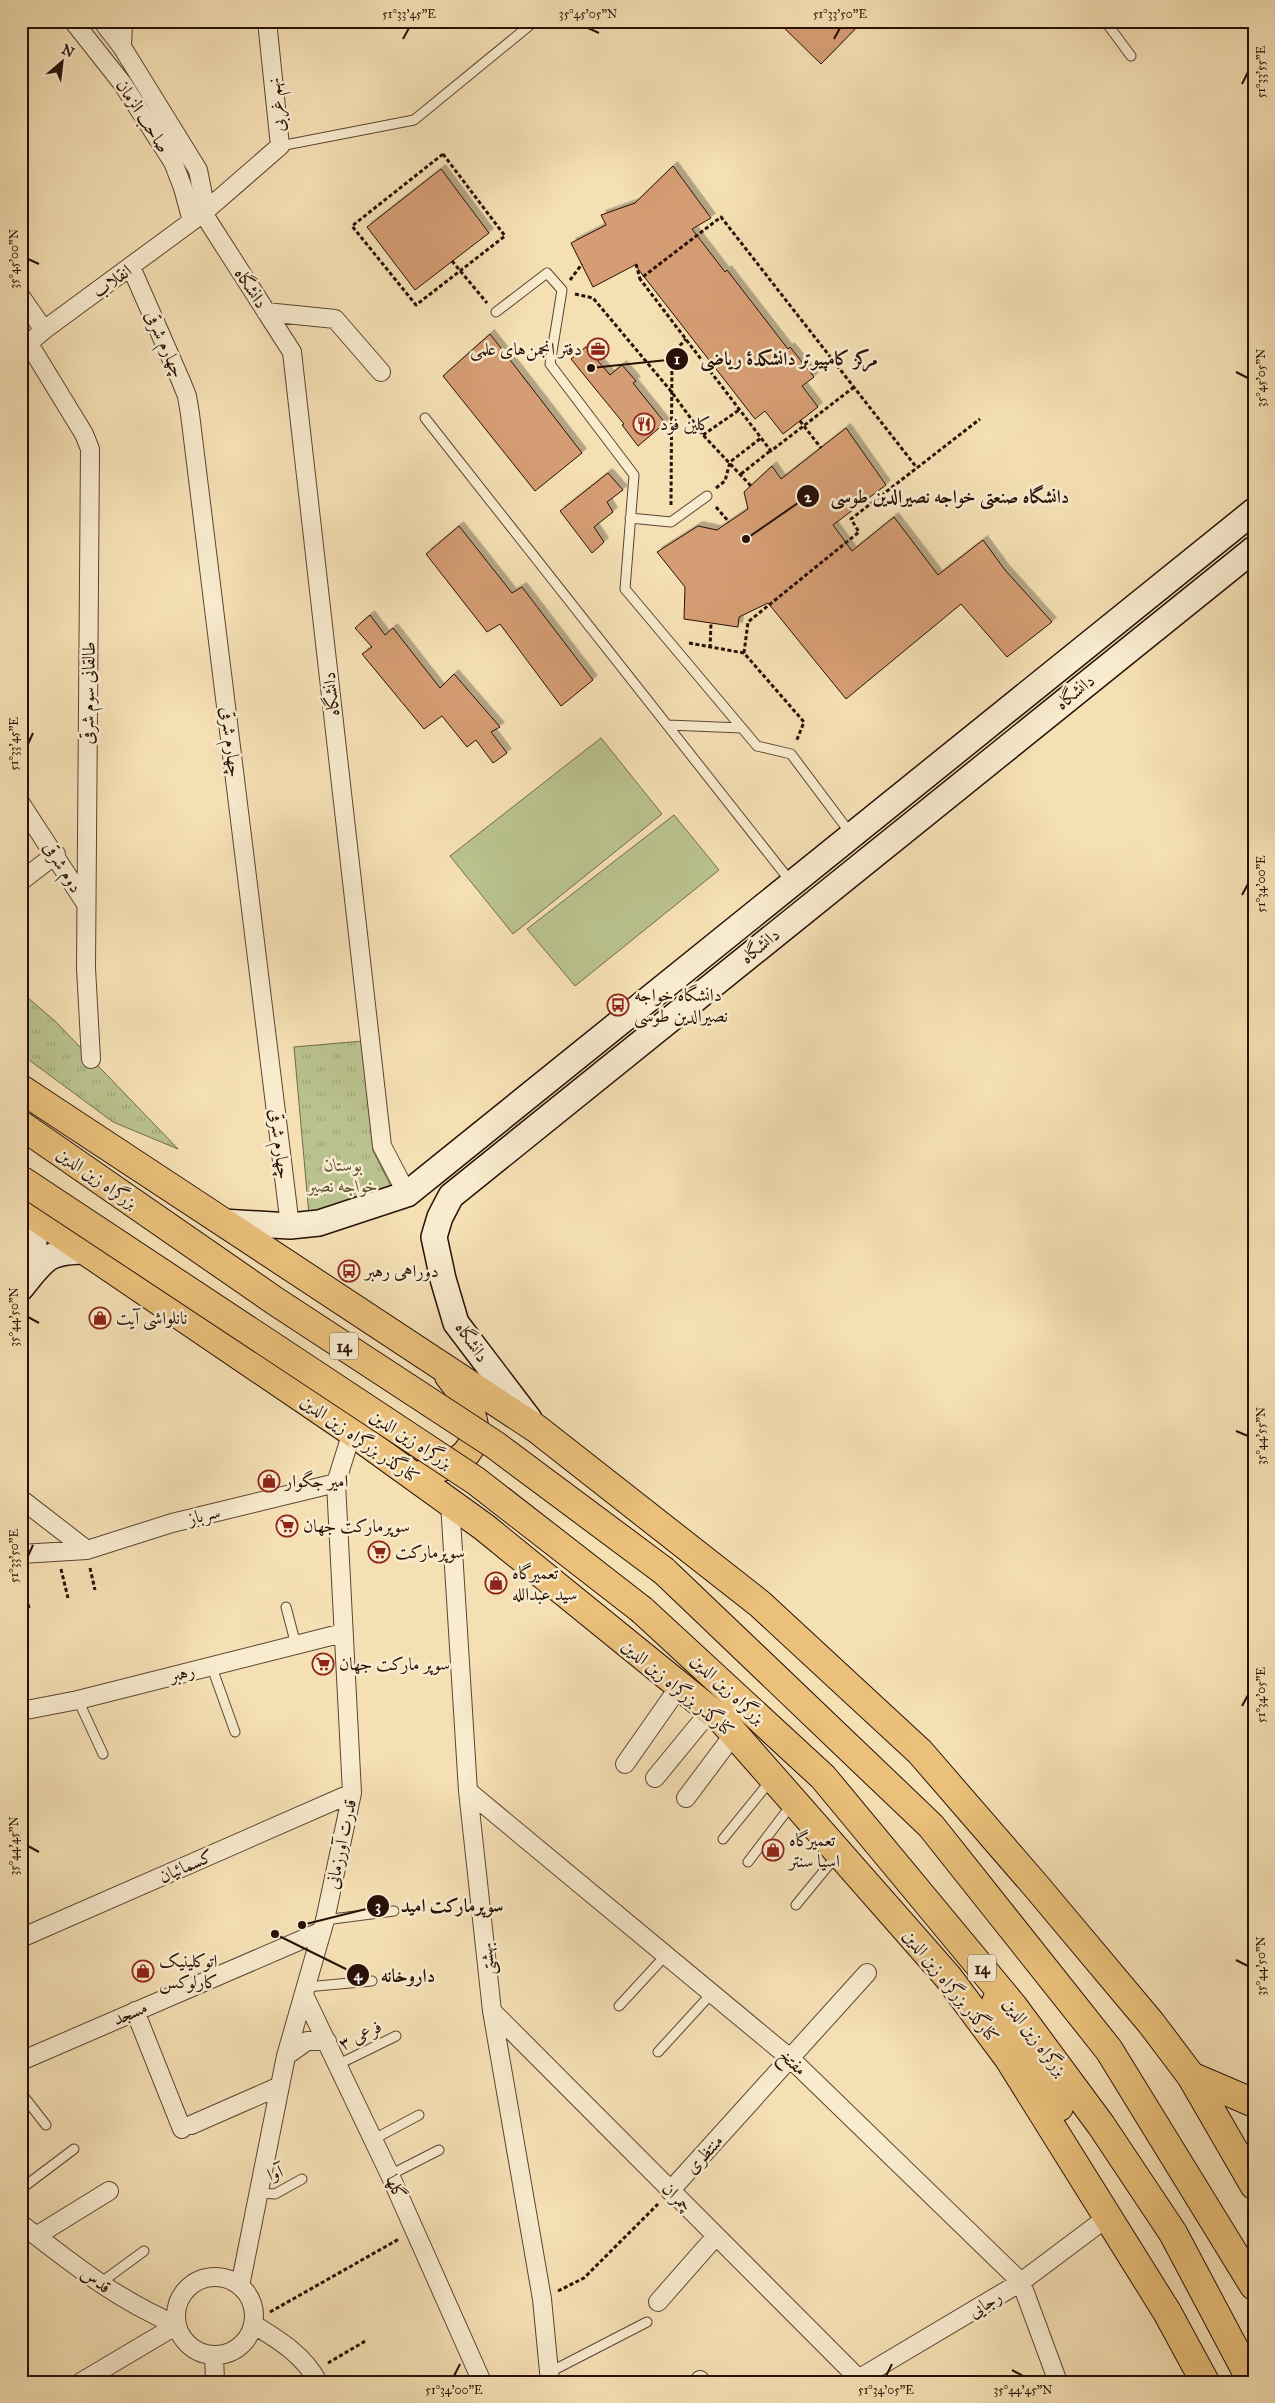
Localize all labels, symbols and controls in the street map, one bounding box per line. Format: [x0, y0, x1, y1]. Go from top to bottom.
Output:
text: 51°33'45"E [382, 7, 436, 21]
text: 35°45'05"N [559, 7, 617, 21]
text: 51°33'50"E [813, 7, 867, 21]
north arrow [38, 38, 88, 88]
text: N [59, 41, 77, 61]
text: 51°33'55"E [1254, 45, 1268, 98]
street label: صاحب الزمان [110, 75, 175, 157]
street label: نهم غربی [262, 76, 296, 133]
text: 35°45'00"N [7, 229, 21, 289]
street label: انقلاب [88, 259, 136, 303]
street label: دانشگاه [230, 263, 273, 313]
street label: چهارم شرقی [136, 307, 190, 383]
office icon: دفتر انجمن‌های علمی [586, 337, 610, 361]
place label: دفتر انجمن‌های علمی [470, 338, 582, 361]
callout: مرکز کامپیوتر دانشکدهٔ ریاضی [665, 342, 887, 376]
text: مرکز کامپیوتر دانشکدهٔ ریاضی [700, 347, 878, 372]
text: 35°45'05"N [1254, 349, 1268, 407]
text: 1 [674, 350, 680, 368]
restaurant icon: کلین فود [632, 412, 656, 436]
place label: کلین فود [660, 413, 711, 435]
callout: دانشگاه صنعتی خواجه نصیرالدین طوسی [796, 479, 1079, 513]
text: دانشگاه صنعتی خواجه نصیرالدین طوسی [831, 484, 1069, 510]
text: 2 [804, 488, 812, 506]
street label: طالقانی سوم شرقی [76, 641, 105, 745]
street label: دانشگاه [1050, 669, 1099, 715]
street label: دانشگاه [317, 671, 344, 717]
street label: چهارم شرقی [211, 705, 246, 779]
text: 51°33'45"E [7, 717, 21, 771]
street label: دوم شرقی [35, 837, 87, 899]
text: 51°34'00"E [1254, 855, 1268, 913]
street label: دانشگاه [735, 923, 784, 969]
place label: دانشگاه خواجه نصیرالدین طوسی [634, 983, 728, 1029]
bus stop icon: دانشگاه خواجه نصیرالدین طوسی [606, 993, 630, 1017]
street label: چهارم شرقی [260, 1107, 295, 1181]
street label: بزرگراه زین الدین [52, 1141, 142, 1214]
park label: بوستان خواجه نصیر [306, 1154, 378, 1197]
bus stop icon: دوراهی رهبر [337, 1259, 361, 1283]
place label: دوراهی رهبر [363, 1260, 439, 1282]
text: 35°44'50"N [7, 1287, 21, 1347]
shop icon: نانلواشی آیت [88, 1306, 112, 1330]
place label: نانلواشی آیت [116, 1307, 188, 1331]
street label: دانشگاه [450, 1317, 494, 1367]
road number: 14 [330, 1332, 358, 1360]
street label: کنارگذر بزرگراه زین الدین [296, 1390, 424, 1488]
street label: بزرگراه زین الدین [366, 1405, 456, 1473]
text: 35°44'55"N [1254, 1407, 1268, 1465]
shop icon: امیر جگوار [257, 1469, 281, 1493]
place label: امیر جگوار [283, 1469, 349, 1492]
street label: سرباز [184, 1500, 223, 1531]
supermarket icon: سوپرمارکت جهان [275, 1514, 299, 1538]
place label: سوپرمارکت جهان [303, 1515, 410, 1537]
text: 51°33'50"E [7, 1529, 21, 1583]
supermarket icon: سوپرمارکت [367, 1540, 391, 1564]
place label: سوپرمارکت [395, 1541, 465, 1563]
place label: تعمیرگاه سید عبدالله [512, 1562, 578, 1605]
shop icon: تعمیرگاه سید عبدالله [484, 1571, 508, 1595]
street label: کنارگذر بزرگراه زین الدین [617, 1635, 739, 1741]
street label: بزرگراه زین الدین [687, 1649, 769, 1729]
supermarket icon: سوپر مارکت جهان [311, 1652, 335, 1676]
place label: سوپر مارکت جهان [339, 1653, 450, 1675]
street label: رهبر [165, 1659, 197, 1687]
text: 51°34'05"E [1254, 1667, 1268, 1723]
street label: قدرت آورزمانی [321, 1797, 361, 1891]
text: 35°44'45"N [7, 1816, 21, 1876]
place label: تعمیرگاه اسیا سنتر [787, 1829, 840, 1872]
shop icon: تعمیرگاه اسیا سنتر [761, 1838, 785, 1862]
street label: کسمائیان [155, 1844, 217, 1888]
callout: سوپرمارکت امید [366, 1889, 514, 1923]
text: سوپرمارکت امید [400, 1894, 504, 1918]
text: 3 [375, 1897, 381, 1916]
street label: کنارگذر بزرگراه زین الدین [898, 1923, 1005, 2047]
text: 35°44'50"N [1254, 1936, 1268, 1996]
street label: بهشتی [474, 1941, 502, 1977]
place label: اتوکلینیک کارلوکس [159, 1950, 218, 1994]
road number: 14 [968, 1955, 996, 1982]
callout: داروخانه [345, 1958, 445, 1992]
shop icon: اتوکلینیک کارلوکس [131, 1959, 155, 1983]
text: داروخانه [381, 1964, 435, 1987]
text: 4 [354, 1966, 363, 1985]
street label: بزرگراه زین الدین [998, 1993, 1073, 2081]
street label: مسجد [109, 1996, 151, 2030]
street label: فرعی ۳ [335, 2015, 386, 2056]
street label: مفتخ [771, 2044, 811, 2084]
street label: منتظری [680, 2130, 728, 2179]
street label: آوا [264, 2159, 288, 2186]
street label: گلها [381, 2171, 411, 2203]
street label: چمران [657, 2177, 697, 2217]
street label: قدس [77, 2262, 115, 2298]
street label: رجایی [964, 2285, 1006, 2323]
text: 51°34'00"E [425, 2383, 483, 2397]
text: 51°34'05"E [858, 2383, 914, 2397]
text: 35°44'45"N [993, 2383, 1053, 2397]

